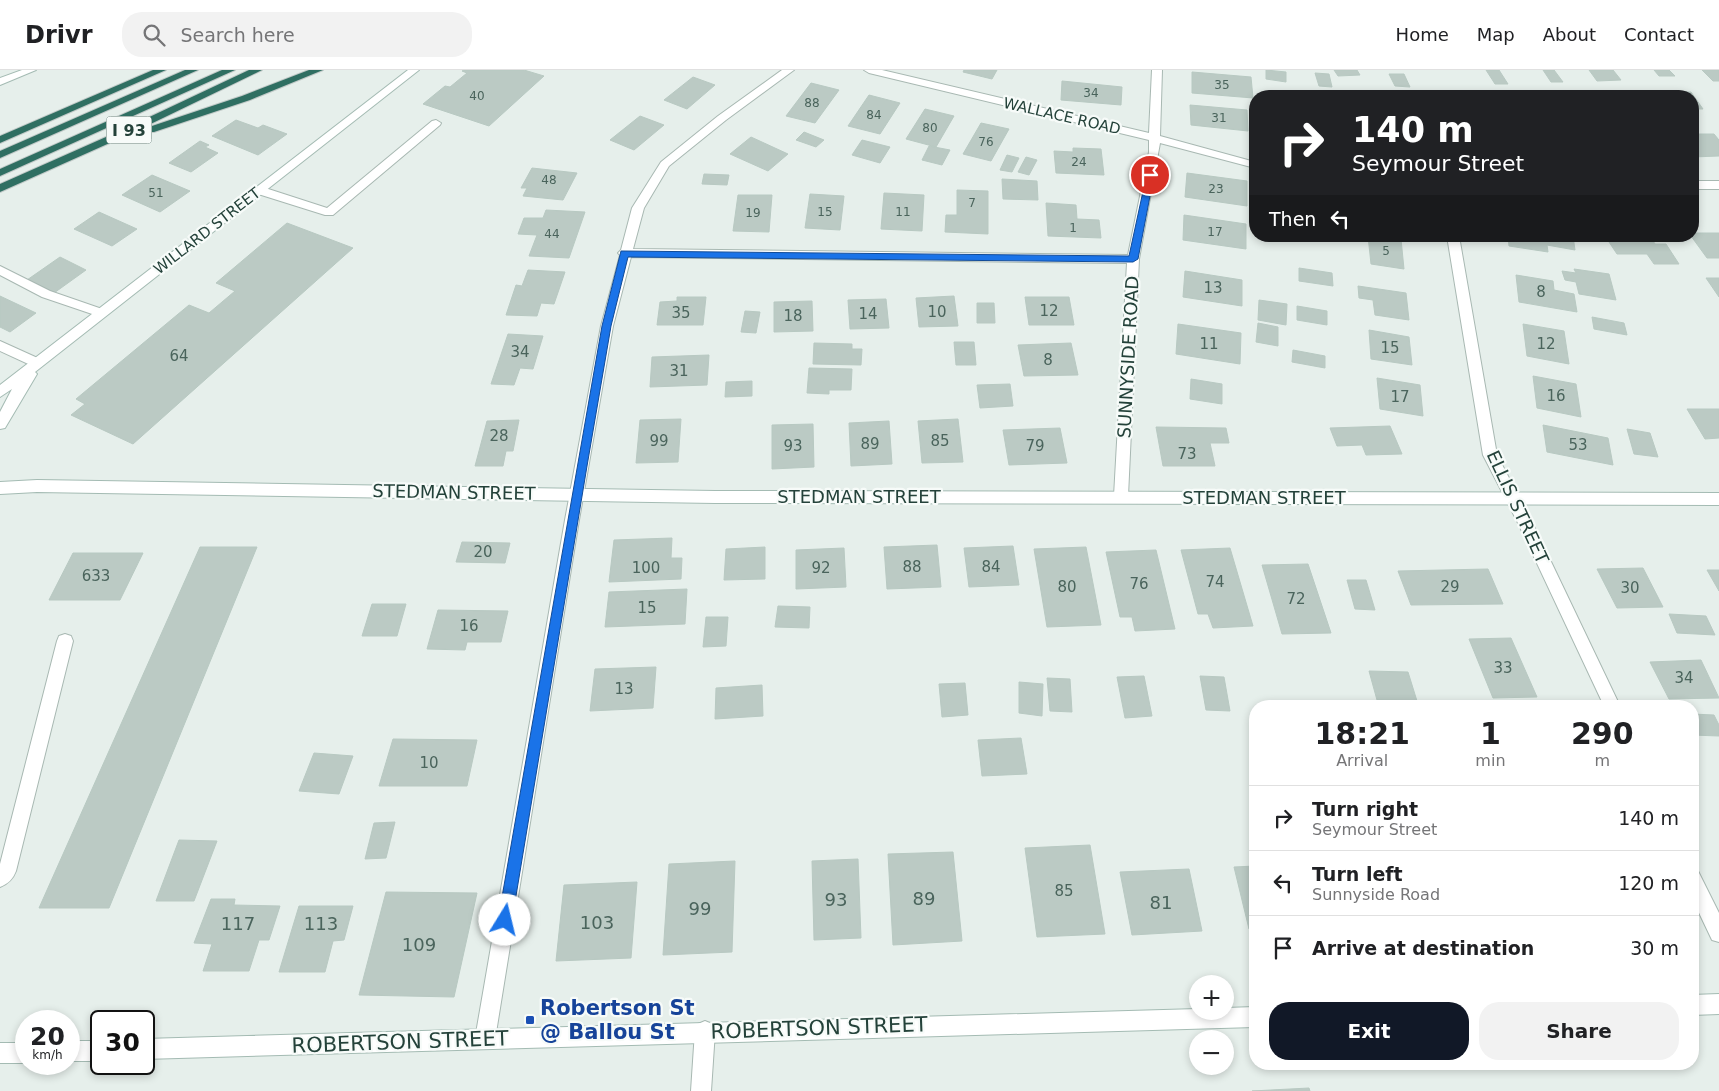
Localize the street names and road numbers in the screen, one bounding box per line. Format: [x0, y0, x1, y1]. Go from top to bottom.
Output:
street label: WALLACE ROAD [1002, 94, 1122, 138]
road number: I 93 [106, 116, 152, 144]
street label: WILLARD STREET [150, 183, 265, 278]
street label: SUNNYSIDE ROAD [1113, 275, 1143, 439]
street label: ELLIS STREET [1483, 447, 1554, 568]
street label: STEDMAN STREET [372, 480, 537, 504]
street label: STEDMAN STREET [777, 486, 942, 507]
street label: STEDMAN STREET [1182, 487, 1347, 508]
street label: ROBERTSON STREET [710, 1012, 928, 1044]
street label: ROBERTSON STREET [291, 1026, 509, 1058]

